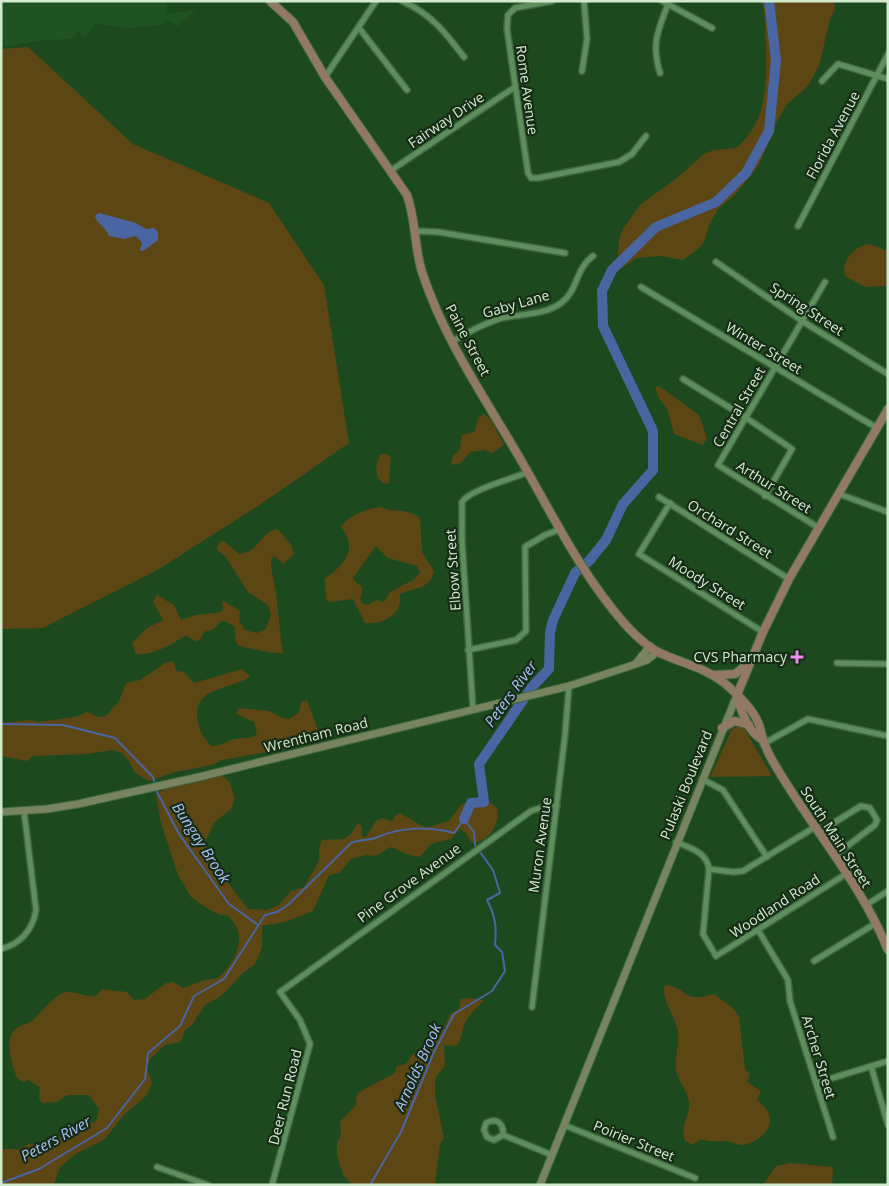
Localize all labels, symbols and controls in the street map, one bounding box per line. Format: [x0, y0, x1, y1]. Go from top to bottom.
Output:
street label: Rome Avenue [512, 44, 543, 136]
street label: Fairway Drive [404, 87, 488, 152]
street label: Florida Avenue [801, 87, 864, 182]
street label: Spring Street [767, 278, 848, 340]
street label: Gaby Lane [480, 285, 552, 322]
street label: Paine Street [442, 300, 495, 379]
street label: Winter Street [722, 317, 806, 378]
street label: Central Street [708, 363, 769, 450]
street label: Arthur Street [733, 456, 815, 517]
street label: Orchard Street [684, 495, 776, 562]
street label: Elbow Street [440, 529, 465, 612]
street label: Moody Street [665, 551, 750, 614]
place label: CVS Pharmacy [694, 647, 788, 666]
marker: CVS Pharmacy [791, 651, 803, 663]
water label: Peters River [479, 655, 542, 731]
street label: Wrentham Road [262, 712, 370, 757]
street label: Pulaski Boulevard [655, 727, 716, 842]
street label: South Main Street [797, 782, 876, 891]
street label: Muron Avenue [523, 796, 556, 894]
water label: Bungay Brook [168, 798, 236, 887]
street label: Pine Grove Avenue [353, 839, 464, 927]
street label: Woodland Road [726, 869, 823, 942]
street label: Archer Street [798, 1013, 841, 1101]
water label: Arnolds Brook [389, 1019, 445, 1114]
street label: Deer Run Road [263, 1047, 306, 1147]
water label: Peters River [17, 1110, 95, 1166]
street label: Poirier Street [591, 1116, 678, 1165]

